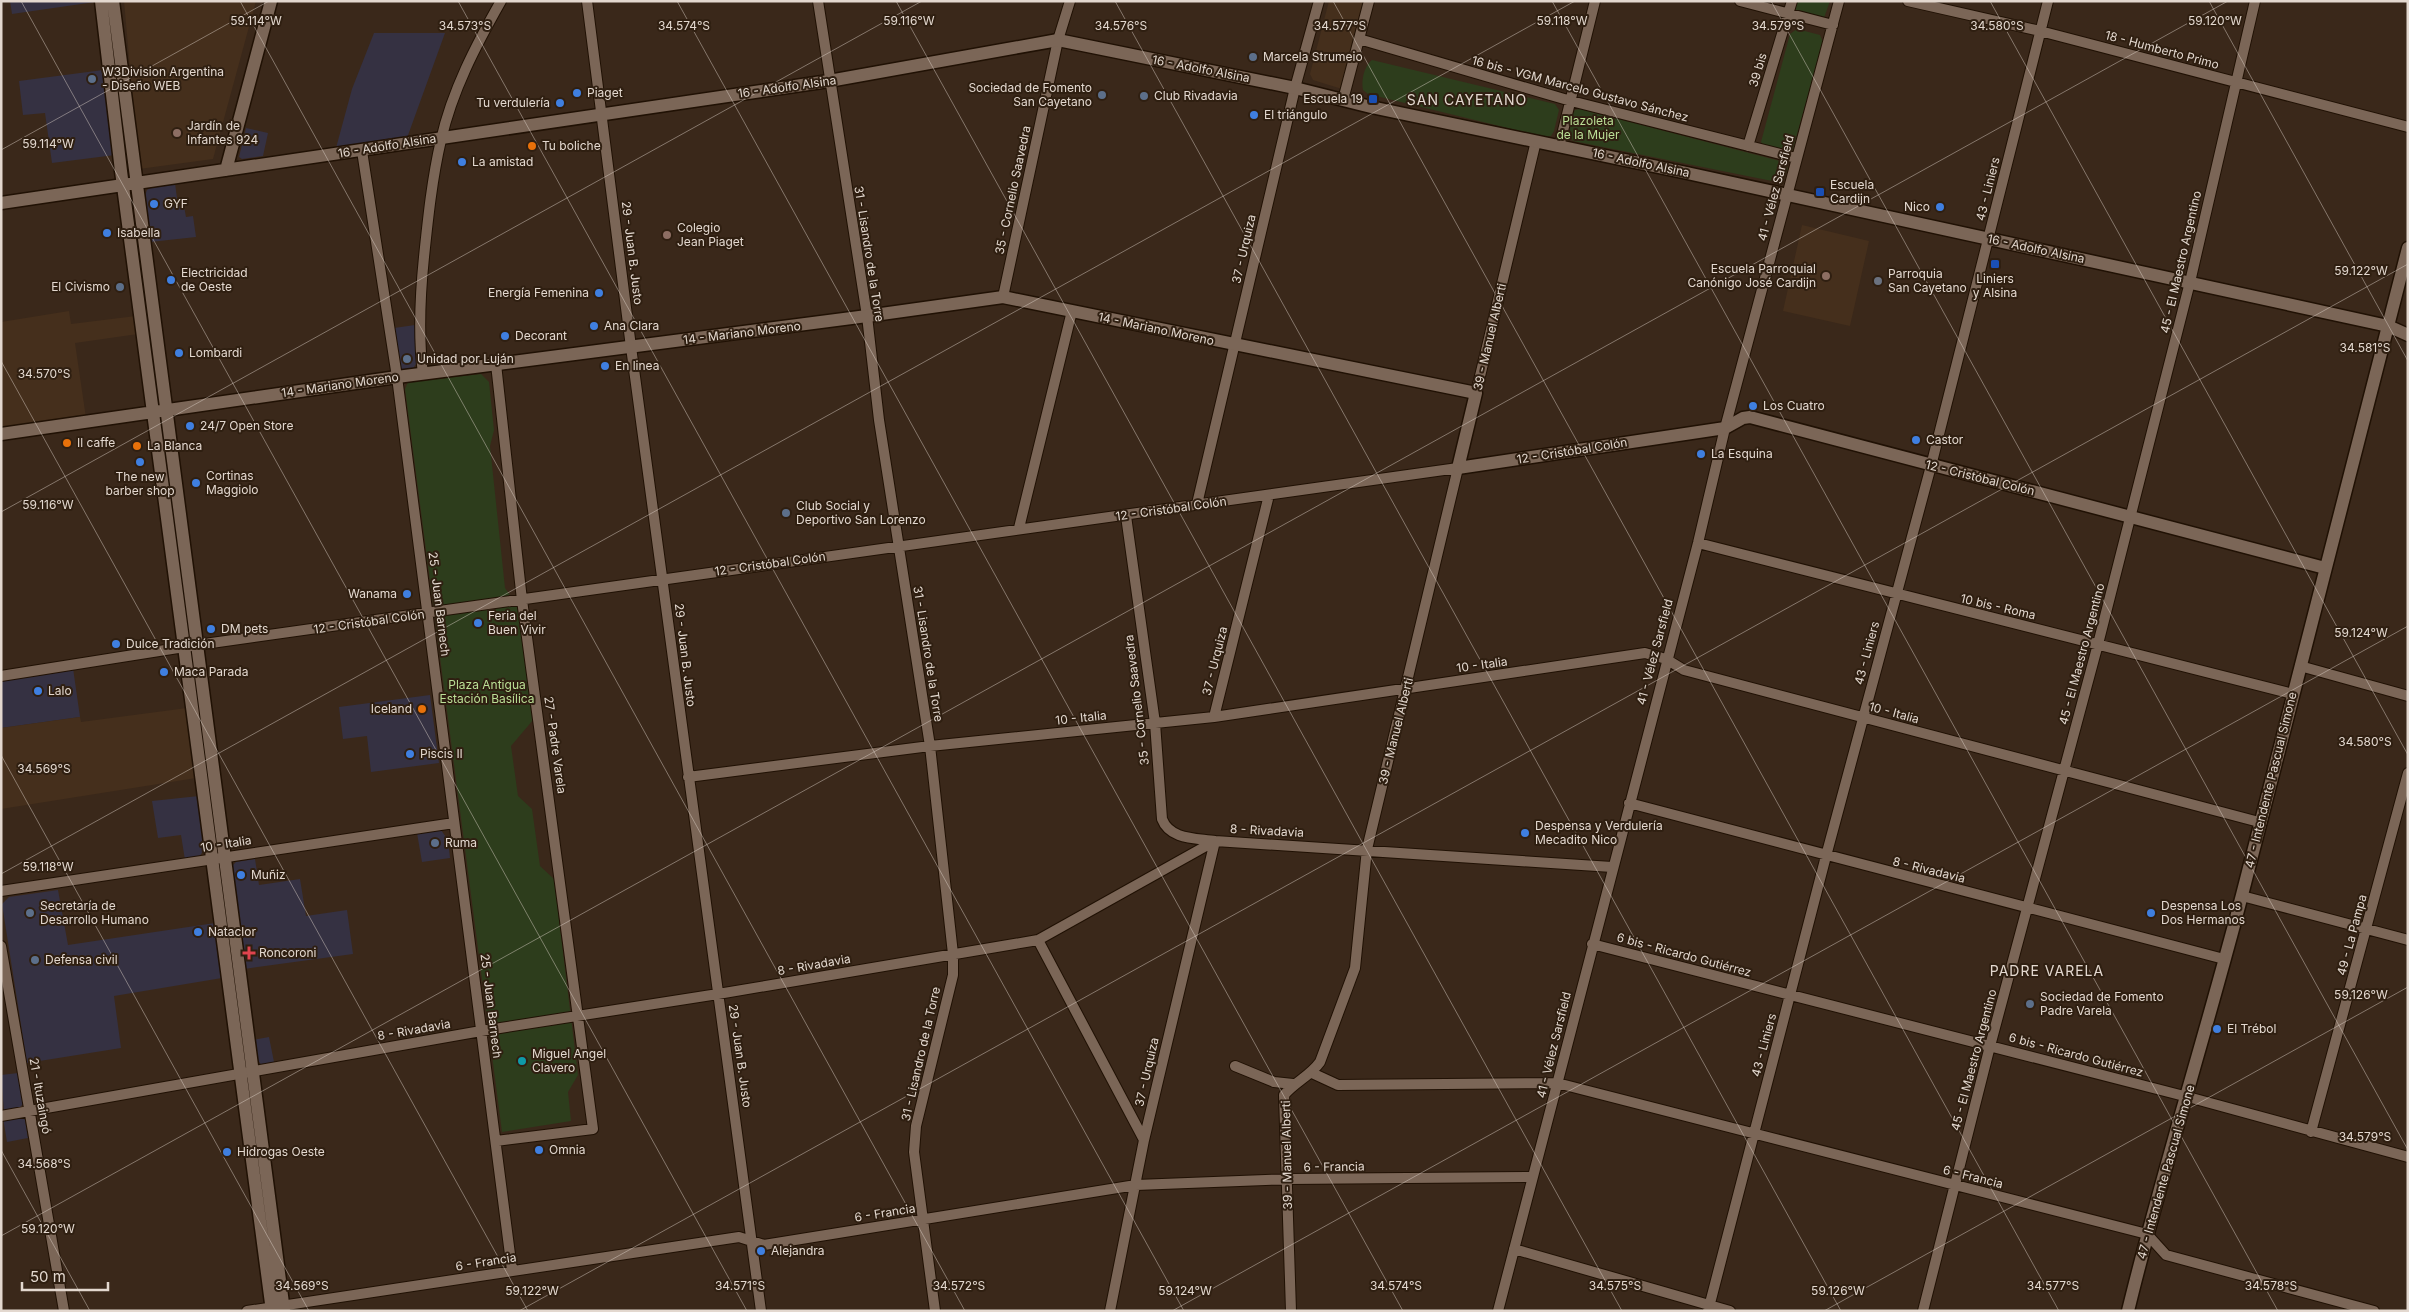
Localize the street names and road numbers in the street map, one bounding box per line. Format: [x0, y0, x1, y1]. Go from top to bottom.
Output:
street label: 18 - Humberto Primo [2103, 27, 2221, 72]
street label: 39 bis [1745, 51, 1770, 89]
street label: 16 - Adolfo Alsina [1151, 52, 1251, 85]
street label: 16 bis - VGM Marcelo Gustavo Sánchez [1470, 52, 1690, 125]
street label: 16 - Adolfo Alsina [737, 72, 837, 101]
street label: 35 - Cornelio Saavedra [992, 124, 1033, 256]
street label: 16 - Adolfo Alsina [337, 130, 437, 161]
street label: 41 - Vélez Sarsfield [1754, 133, 1797, 242]
street label: 16 - Adolfo Alsina [1591, 145, 1691, 180]
street label: 43 - Liniers [1972, 156, 2003, 222]
street label: 31 - Lisandro de la Torre [851, 185, 888, 323]
street label: 45 - El Maestro Argentino [2157, 189, 2204, 335]
street label: 29 - Juan B. Justo [619, 200, 646, 306]
street label: 37 - Urquiza [1228, 213, 1259, 285]
street label: 16 - Adolfo Alsina [1986, 231, 2086, 266]
street label: 39 - Manuel Alberti [1470, 282, 1509, 392]
street label: 14 - Mariano Moreno [1097, 309, 1215, 348]
street label: 14 - Mariano Moreno [682, 318, 801, 347]
street label: 14 - Mariano Moreno [280, 369, 399, 400]
street label: 12 - Cristóbal Colón [1516, 434, 1628, 467]
street label: 12 - Cristóbal Colón [1924, 457, 2036, 498]
street label: 12 - Cristóbal Colón [1115, 493, 1227, 524]
street label: 12 - Cristóbal Colón [714, 548, 826, 579]
street label: 25 - Juan Barnech [426, 551, 453, 657]
street label: 45 - El Maestro Argentino [2055, 582, 2108, 726]
street label: 31 - Lisandro de la Torre [910, 585, 947, 723]
street label: 10 bis - Roma [1959, 591, 2037, 622]
street label: 41 - Vélez Sarsfield [1633, 597, 1676, 706]
street label: 29 - Juan B. Justo [672, 602, 699, 708]
street label: 12 - Cristóbal Colón [313, 606, 425, 637]
street label: 43 - Liniers [1851, 620, 1882, 686]
street label: 37 - Urquiza [1199, 625, 1230, 697]
street label: 35 - Cornelio Saavedra [1121, 634, 1152, 766]
street label: 10 - Italia [1455, 654, 1508, 676]
street label: 39 - Manuel Alberti [1375, 676, 1416, 786]
street label: 47 - Intendente Pascual Simone [2241, 690, 2300, 869]
street label: 27 - Padre Varela [541, 695, 570, 795]
street label: 10 - Italia [1867, 699, 1921, 726]
street label: 10 - Italia [1055, 707, 1107, 728]
street label: 8 - Rivadavia [1230, 821, 1304, 840]
street label: 10 - Italia [199, 832, 252, 855]
street label: 8 - Rivadavia [1891, 853, 1967, 886]
street label: 49 - La Pampa [2333, 893, 2370, 977]
street label: 6 bis - Ricardo Gutiérrez [1615, 929, 1753, 980]
street label: 8 - Rivadavia [776, 951, 852, 978]
street label: 25 - Juan Barnech [478, 953, 505, 1059]
street label: 31 - Lisandro de la Torre [898, 985, 943, 1123]
street label: 45 - El Maestro Argentino [1947, 988, 2000, 1132]
street label: 41 - Vélez Sarsfield [1533, 990, 1574, 1100]
street label: 29 - Juan B. Justo [726, 1003, 755, 1109]
street label: 43 - Liniers [1748, 1012, 1779, 1078]
street label: 8 - Rivadavia [376, 1016, 452, 1043]
street label: 6 bis - Ricardo Gutiérrez [2007, 1029, 2145, 1080]
street label: 37 - Urquiza [1131, 1036, 1162, 1108]
street label: 21 - Ituzaingó [26, 1057, 55, 1135]
street label: 47 - Intendente Pascual Simone [2133, 1083, 2198, 1261]
street label: 39 - Manuel Alberti [1278, 1100, 1295, 1210]
street label: 6 - Francia [1303, 1158, 1365, 1175]
street label: 6 - Francia [1942, 1162, 2005, 1191]
street label: 6 - Francia [853, 1200, 916, 1225]
street label: 6 - Francia [454, 1249, 517, 1274]

